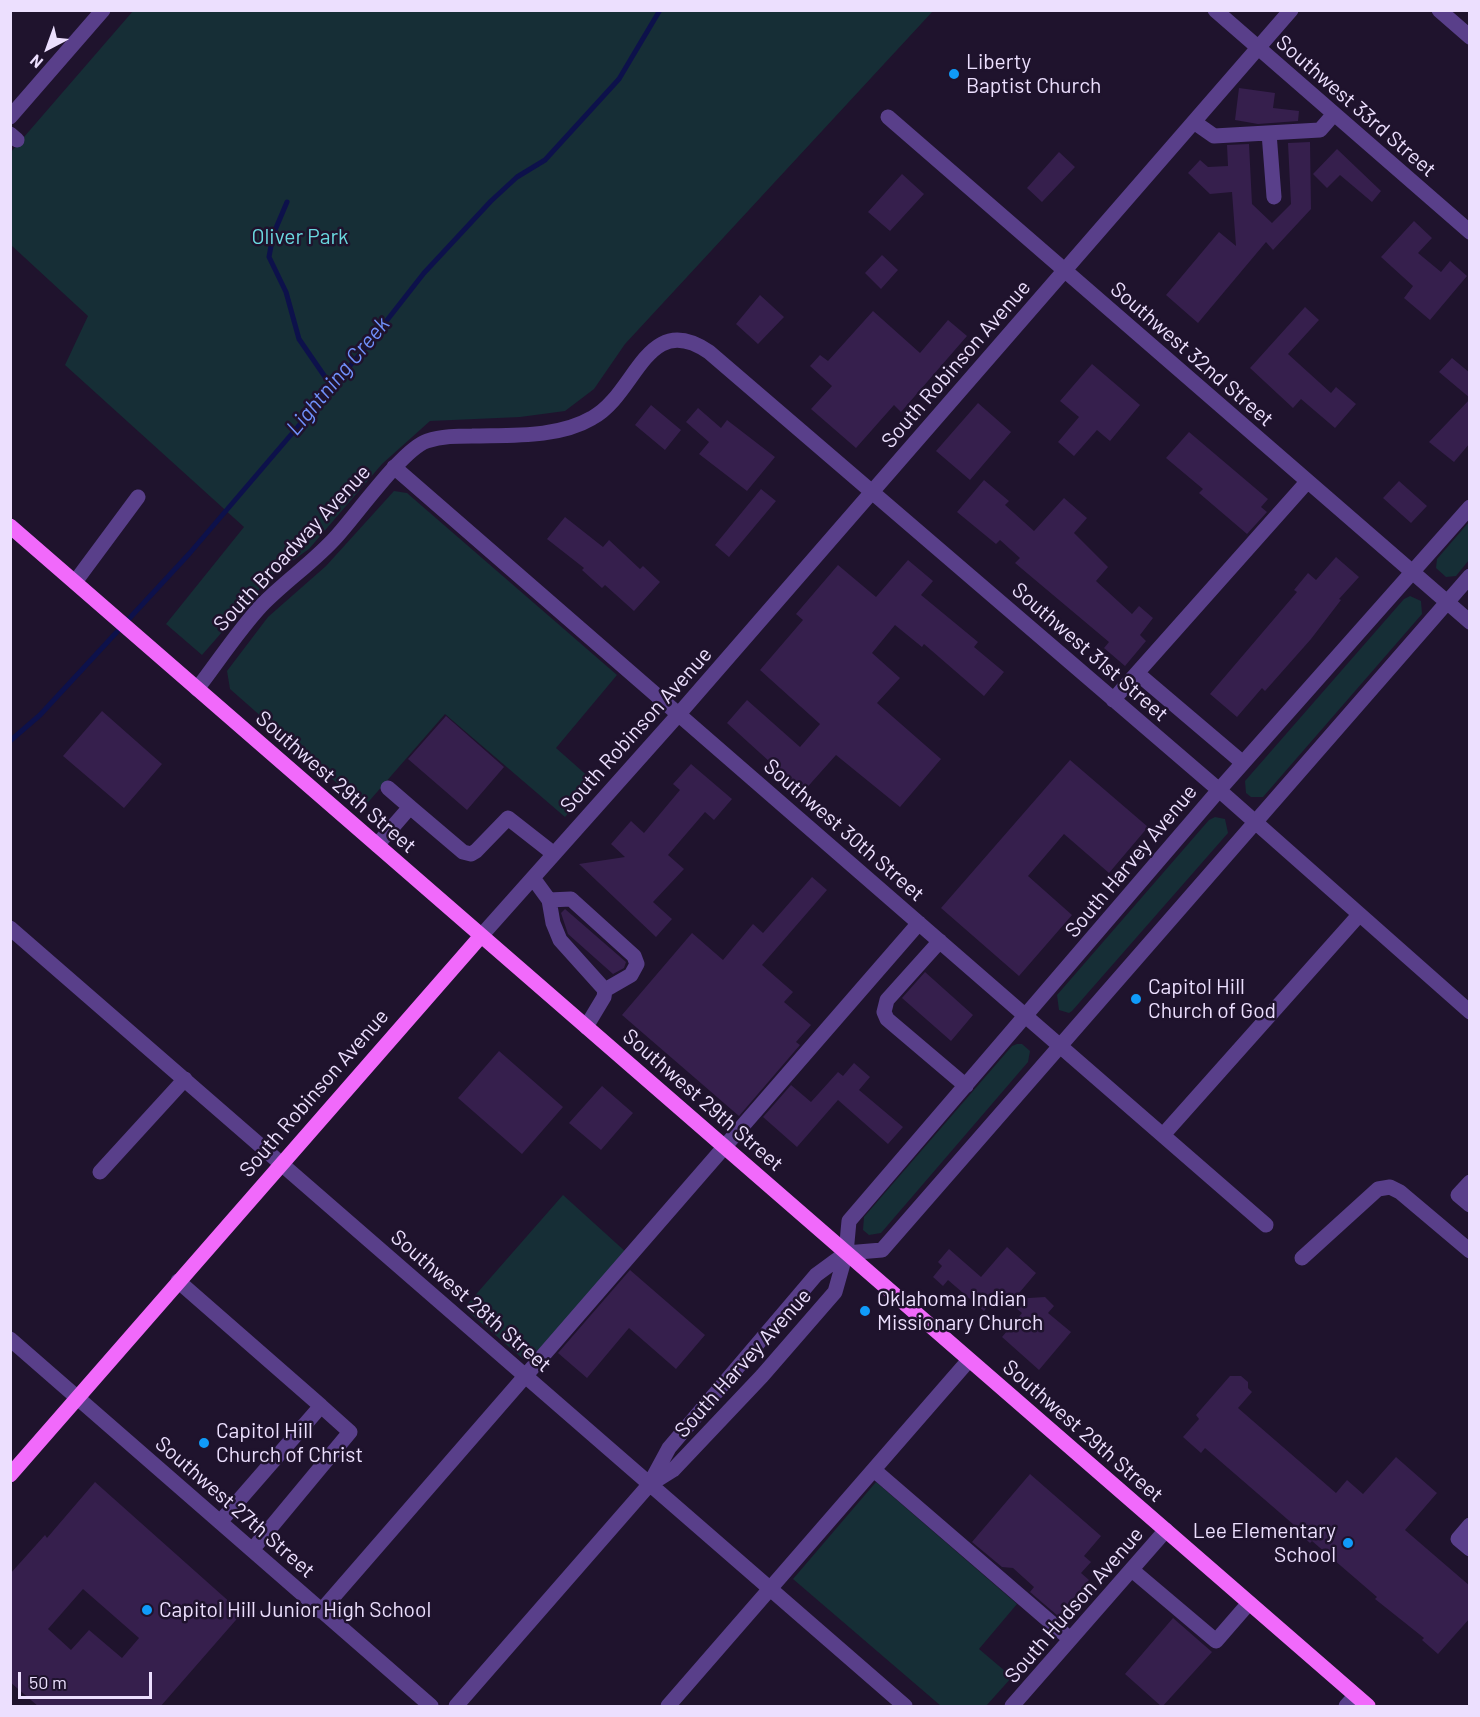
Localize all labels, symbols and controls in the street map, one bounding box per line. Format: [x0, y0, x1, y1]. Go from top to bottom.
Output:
north arrow [18, 18, 78, 78]
street label: Southwest 33rd Street [1271, 30, 1441, 182]
place label: Liberty Baptist Church [966, 49, 1101, 99]
text: N [26, 51, 46, 73]
marker: Liberty Baptist Church [947, 67, 961, 81]
park label: Oliver Park [251, 224, 349, 250]
street label: South Robinson Avenue [876, 275, 1036, 453]
street label: Southwest 32nd Street [1105, 276, 1279, 432]
water label: Lightning Creek [281, 311, 395, 441]
street label: South Broadway Avenue [208, 459, 376, 637]
street label: Southwest 31st Street [1007, 577, 1173, 727]
street label: South Robinson Avenue [555, 642, 717, 818]
street label: Southwest 29th Street [251, 706, 421, 858]
street label: Southwest 30th Street [759, 753, 929, 907]
street label: South Harvey Avenue [1060, 779, 1202, 943]
place label: Capitol Hill Church of God [1148, 974, 1276, 1024]
marker: Capitol Hill Church of God [1129, 992, 1143, 1006]
street label: South Robinson Avenue [234, 1004, 394, 1182]
street label: Southwest 29th Street [618, 1024, 788, 1176]
street label: Southwest 28th Street [386, 1225, 556, 1377]
street label: South Harvey Avenue [669, 1283, 817, 1443]
place label: Oklahoma Indian Missionary Church [877, 1286, 1043, 1336]
marker: Oklahoma Indian Missionary Church [858, 1304, 872, 1318]
street label: Southwest 29th Street [998, 1355, 1168, 1507]
place label: Capitol Hill Church of Christ [216, 1418, 363, 1468]
street label: Southwest 27th Street [150, 1431, 320, 1583]
marker: Capitol Hill Church of Christ [197, 1436, 211, 1450]
place label: Lee Elementary School [1193, 1518, 1336, 1568]
street label: South Hudson Avenue [999, 1522, 1149, 1688]
marker: Lee Elementary School [1341, 1536, 1355, 1550]
place label: Capitol Hill Junior High School [159, 1597, 431, 1623]
marker: Capitol Hill Junior High School [140, 1603, 154, 1617]
scale bar [21, 1660, 154, 1698]
text: 50 m [29, 1671, 67, 1693]

